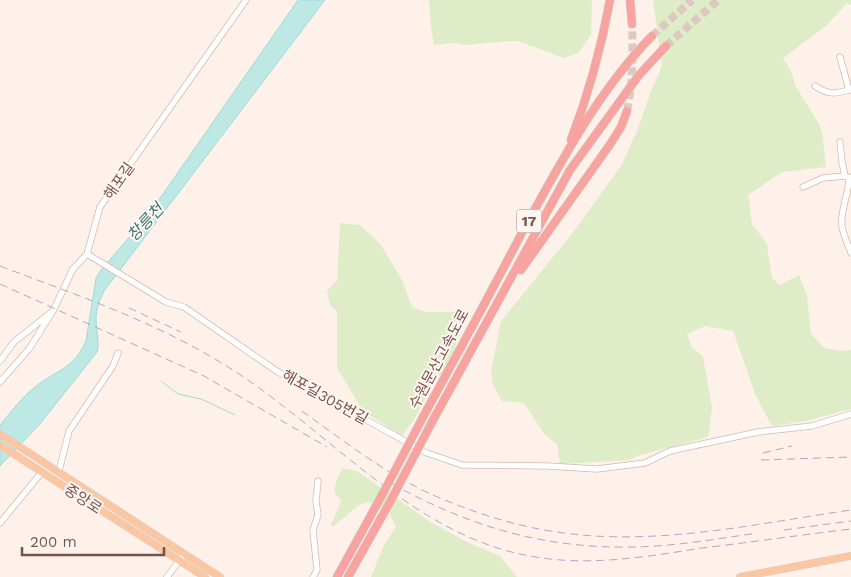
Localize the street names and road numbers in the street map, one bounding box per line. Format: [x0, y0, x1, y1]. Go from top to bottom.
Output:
street label: 해포길 [100, 159, 138, 203]
road number: 17 [516, 210, 542, 232]
street label: 수원문산고속도로 [405, 306, 473, 412]
street label: 해포길305번길 [279, 366, 371, 428]
street label: 중앙로 [61, 480, 105, 518]

